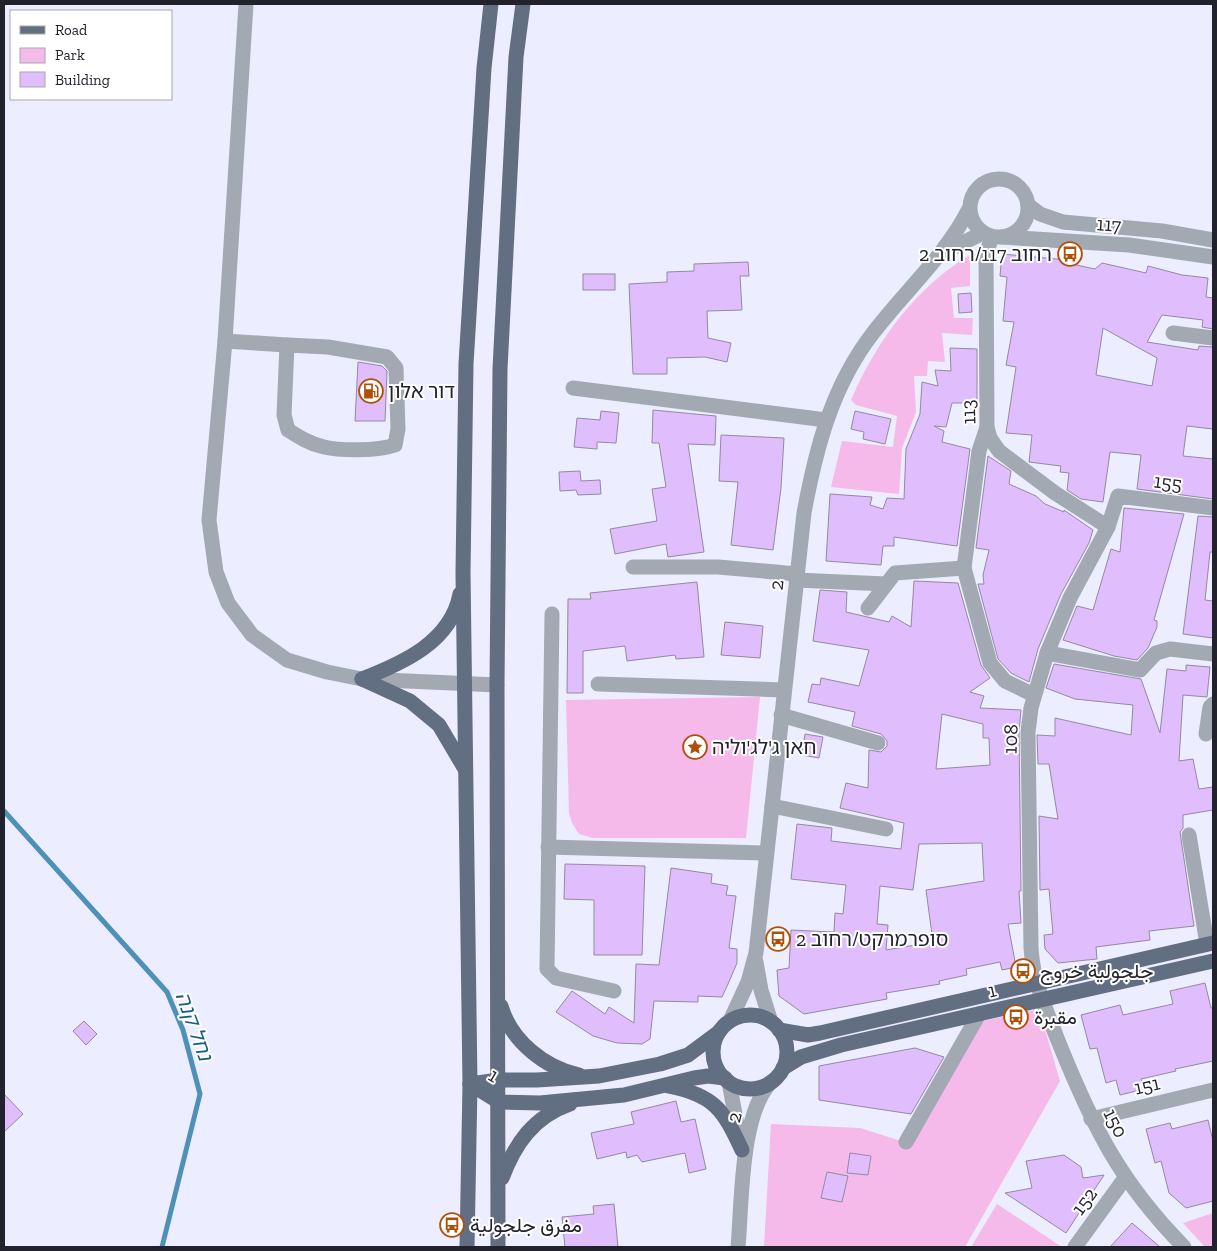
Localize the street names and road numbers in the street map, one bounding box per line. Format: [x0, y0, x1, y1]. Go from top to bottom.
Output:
street label: 117 [1096, 211, 1123, 237]
street label: 113 [956, 399, 980, 425]
street label: 155 [1153, 468, 1183, 496]
street label: 2 [764, 579, 788, 591]
street label: 108 [997, 724, 1023, 754]
street label: 1 [986, 977, 999, 1003]
street label: 1 [485, 1063, 504, 1087]
street label: 151 [1132, 1070, 1162, 1100]
street label: 150 [1099, 1104, 1133, 1142]
street label: 2 [721, 1109, 747, 1125]
street label: 152 [1066, 1183, 1102, 1219]

